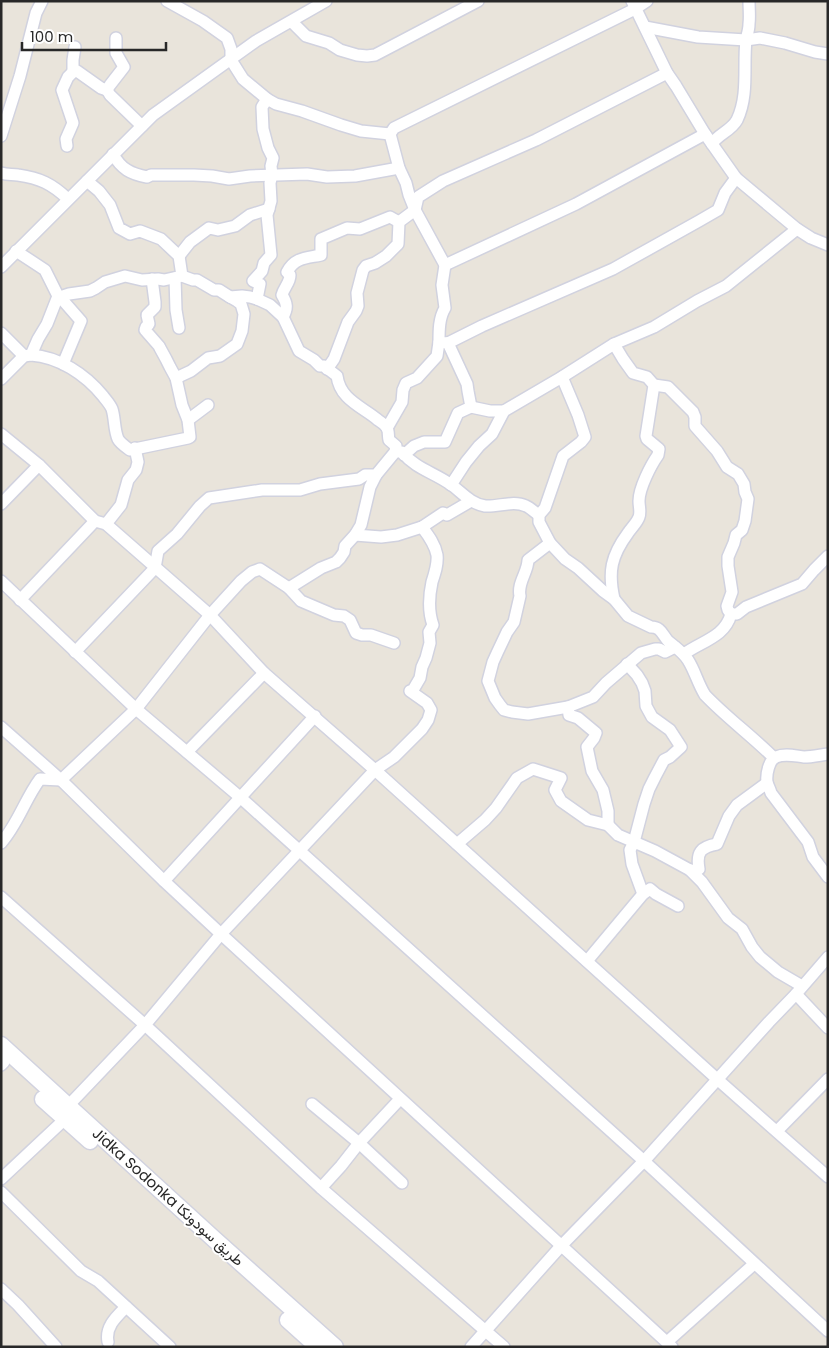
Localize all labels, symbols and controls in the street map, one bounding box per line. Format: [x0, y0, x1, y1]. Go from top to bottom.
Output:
scale bar [22, 20, 166, 52]
text: 100 m [30, 26, 73, 47]
street label: Jidka Sodonka طريق سودونكا [88, 1123, 249, 1271]

